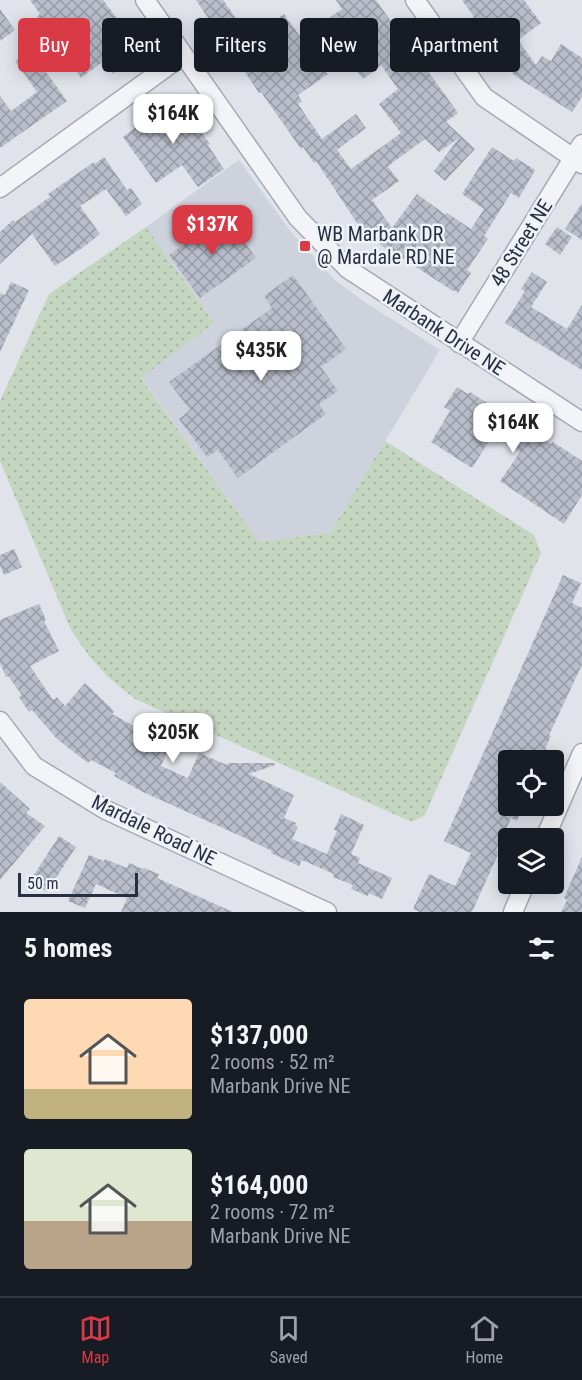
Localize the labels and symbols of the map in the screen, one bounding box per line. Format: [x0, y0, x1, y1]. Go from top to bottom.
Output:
pin: $164K [131, 94, 215, 145]
street label: 48 Street NE [485, 195, 557, 291]
pin: $137K [170, 205, 254, 256]
place label: WB Marbank DR @ Mardale RD NE [317, 222, 455, 269]
marker: WB Marbank DR @ Mardale RD NE [298, 239, 312, 253]
street label: Marbank Drive NE [379, 284, 509, 380]
pin: $435K [219, 331, 303, 382]
pin: $164K [471, 403, 555, 454]
pin: $205K [131, 713, 215, 764]
street label: Mardale Road NE [88, 789, 220, 871]
scale bar [18, 870, 138, 898]

